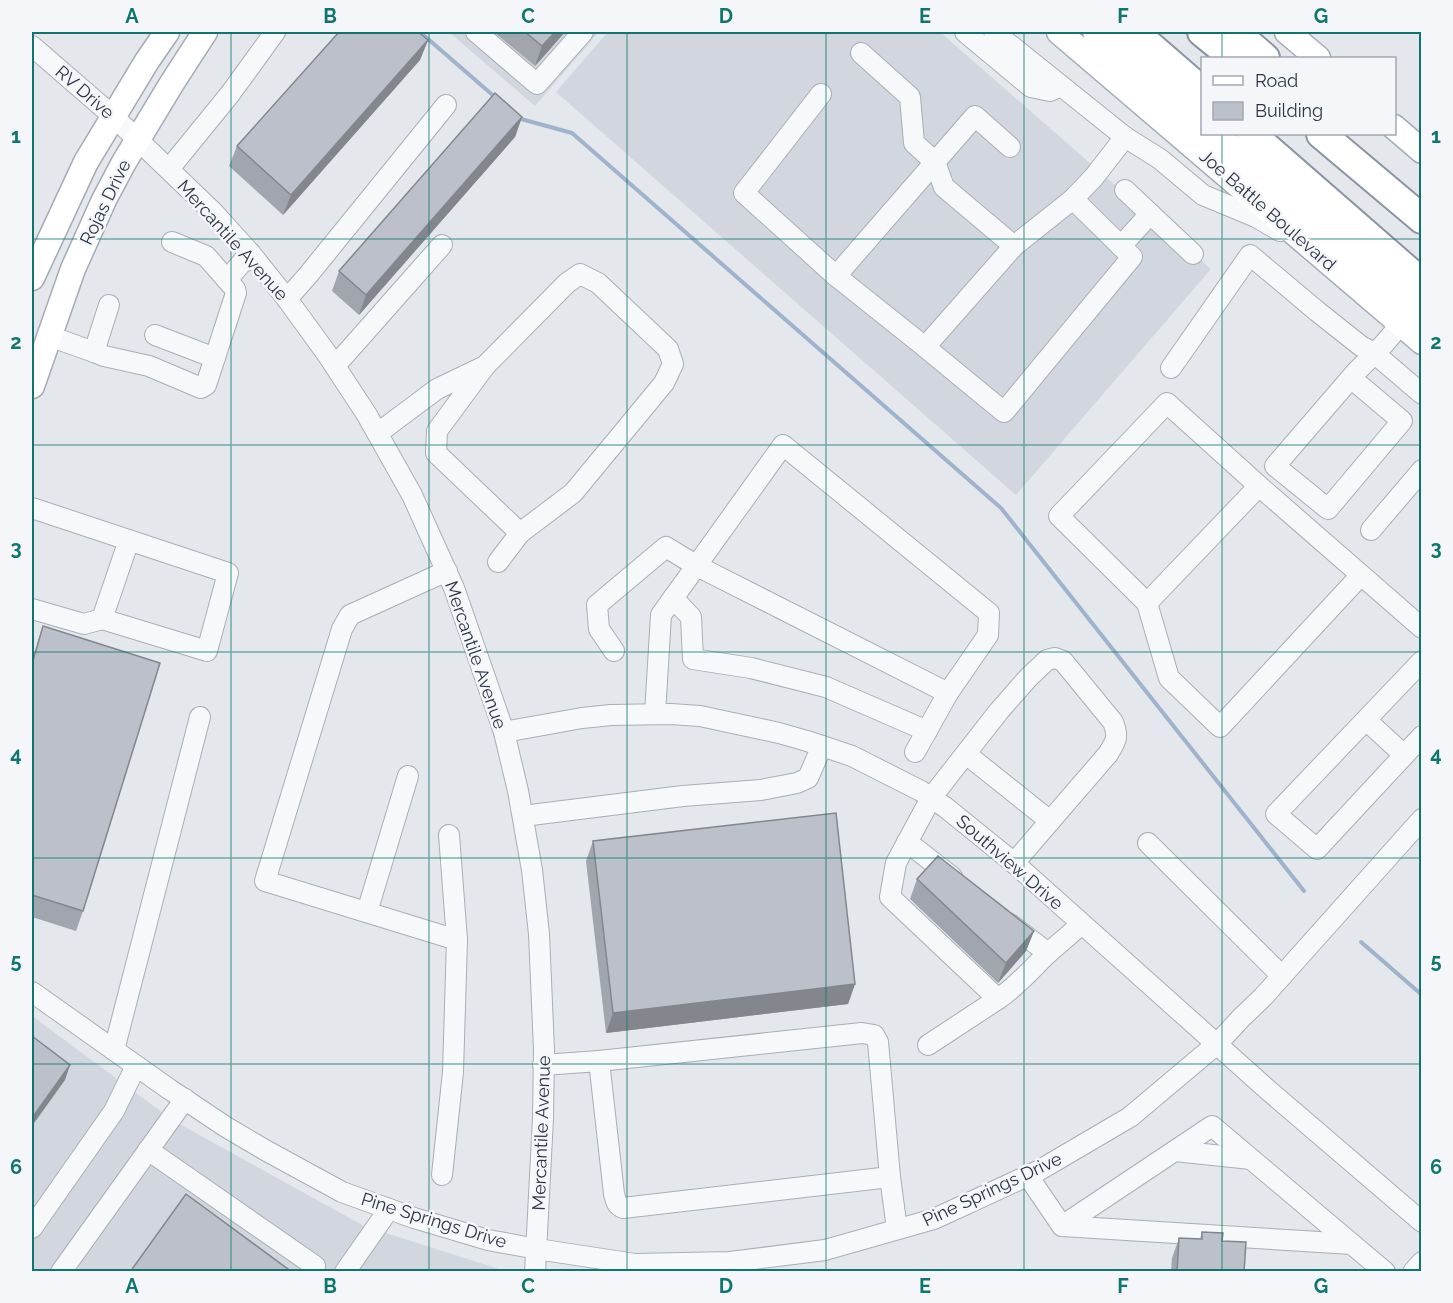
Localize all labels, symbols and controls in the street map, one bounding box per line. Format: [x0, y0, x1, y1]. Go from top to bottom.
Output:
text: A [125, 4, 139, 28]
text: B [323, 4, 337, 28]
text: C [521, 4, 535, 28]
text: D [719, 4, 733, 28]
text: E [919, 4, 931, 28]
text: F [1117, 4, 1129, 28]
text: G [1314, 4, 1328, 28]
legend [1201, 57, 1396, 135]
street label: RV Drive [51, 61, 119, 123]
text: Road [1255, 70, 1298, 91]
text: Building [1255, 100, 1323, 121]
text: 1 [11, 124, 21, 148]
text: 1 [1431, 124, 1441, 148]
street label: Joe Battle Boulevard [1196, 145, 1340, 275]
street label: Rojas Drive [75, 156, 135, 248]
street label: Mercantile Avenue [173, 175, 293, 305]
text: 2 [10, 330, 22, 354]
text: 2 [1430, 330, 1442, 354]
text: 3 [10, 536, 22, 560]
text: 3 [1430, 536, 1442, 560]
street label: Mercantile Avenue [441, 578, 511, 732]
text: 4 [10, 742, 22, 766]
text: 4 [1430, 742, 1442, 766]
street label: Southview Drive [952, 810, 1068, 914]
text: 5 [10, 949, 22, 973]
text: 5 [1430, 949, 1442, 973]
street label: Mercantile Avenue [528, 1055, 554, 1211]
street label: Pine Springs Drive [919, 1147, 1065, 1230]
text: 6 [10, 1155, 22, 1179]
text: 6 [1430, 1155, 1442, 1179]
street label: Pine Springs Drive [359, 1188, 510, 1252]
text: A [125, 1274, 139, 1298]
text: B [323, 1274, 337, 1298]
text: C [521, 1274, 535, 1298]
text: D [719, 1274, 733, 1298]
text: E [919, 1274, 931, 1298]
text: F [1117, 1274, 1129, 1298]
text: G [1314, 1274, 1328, 1298]

